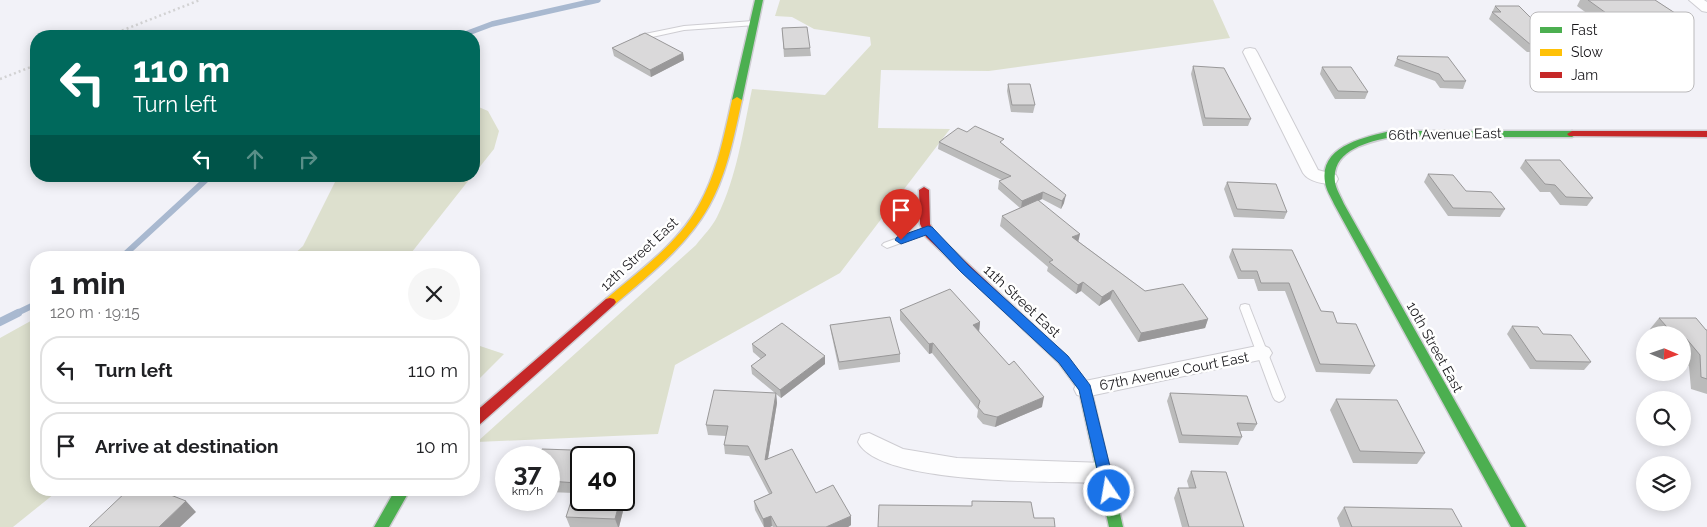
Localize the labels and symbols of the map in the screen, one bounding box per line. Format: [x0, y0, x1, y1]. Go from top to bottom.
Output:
legend [1530, 12, 1694, 92]
text: Fast [1571, 22, 1598, 38]
text: Slow [1571, 44, 1603, 60]
text: Jam [1571, 67, 1598, 83]
street label: 66th Avenue East [1388, 125, 1502, 143]
pin [880, 189, 922, 240]
street label: 12th Street East [597, 214, 681, 294]
street label: 11th Street East [981, 262, 1064, 341]
street label: 10th Street East [1404, 299, 1467, 395]
north arrow [1636, 326, 1691, 381]
street label: 67th Avenue Court East [1098, 349, 1250, 393]
speed limit sign: 40 [570, 446, 635, 511]
position arrow [1082, 464, 1134, 516]

